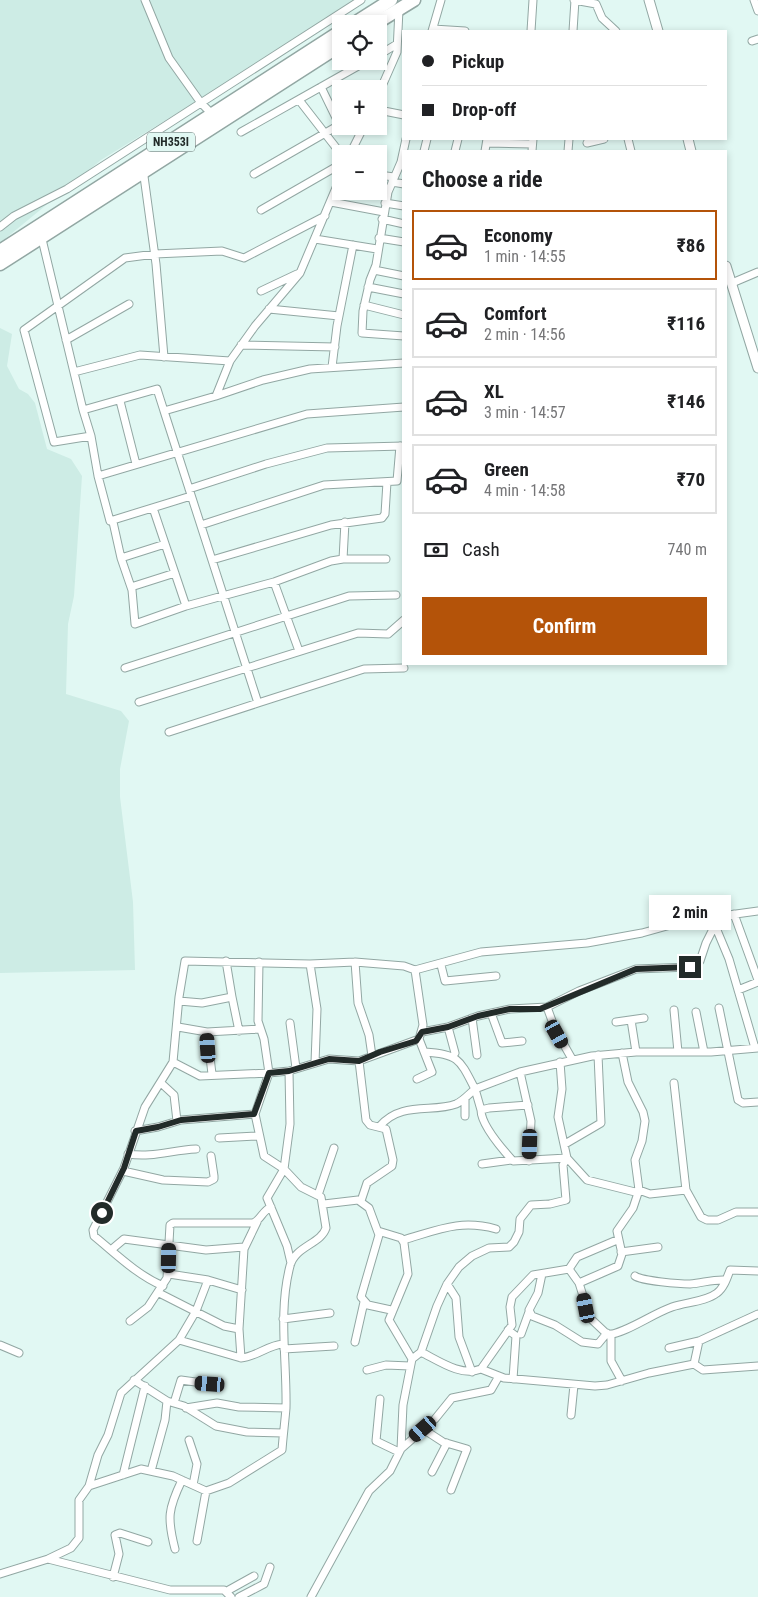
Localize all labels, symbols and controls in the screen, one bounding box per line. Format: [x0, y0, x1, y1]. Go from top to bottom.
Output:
map controls [332, 15, 387, 200]
button: locate [332, 15, 387, 70]
text: Pickup [452, 50, 504, 73]
button: + [332, 80, 387, 135]
text: Drop-off [452, 98, 516, 121]
road number: NH353I [147, 132, 195, 152]
button: − [332, 145, 387, 200]
text: Choose a ride [422, 167, 543, 192]
icon: car [424, 223, 469, 268]
text: Economy [484, 224, 553, 247]
text: ₹86 [677, 234, 705, 257]
text: 1 min · 14:55 [484, 247, 566, 266]
icon: car [424, 301, 469, 346]
text: Comfort [484, 302, 547, 325]
text: ₹116 [667, 312, 705, 335]
text: 2 min · 14:56 [484, 325, 566, 344]
icon: car [424, 379, 469, 424]
text: XL [484, 380, 504, 403]
text: ₹146 [667, 390, 705, 413]
text: 3 min · 14:57 [484, 403, 566, 422]
icon: car [424, 457, 469, 502]
text: Green [484, 458, 529, 481]
text: ₹70 [677, 468, 705, 491]
text: 4 min · 14:58 [484, 481, 566, 500]
icon: cash [422, 536, 450, 564]
text: Cash [462, 538, 500, 561]
text: 740 m [668, 540, 707, 559]
button: Confirm [422, 597, 707, 655]
callout: 2 min [649, 894, 731, 930]
text: 2 min [672, 903, 708, 922]
route end [679, 956, 701, 978]
car [543, 1017, 570, 1051]
car [199, 1033, 216, 1063]
car [521, 1129, 538, 1159]
route start [91, 1202, 113, 1224]
car [161, 1243, 176, 1273]
car [575, 1292, 596, 1324]
car [194, 1375, 225, 1393]
car [406, 1413, 439, 1445]

